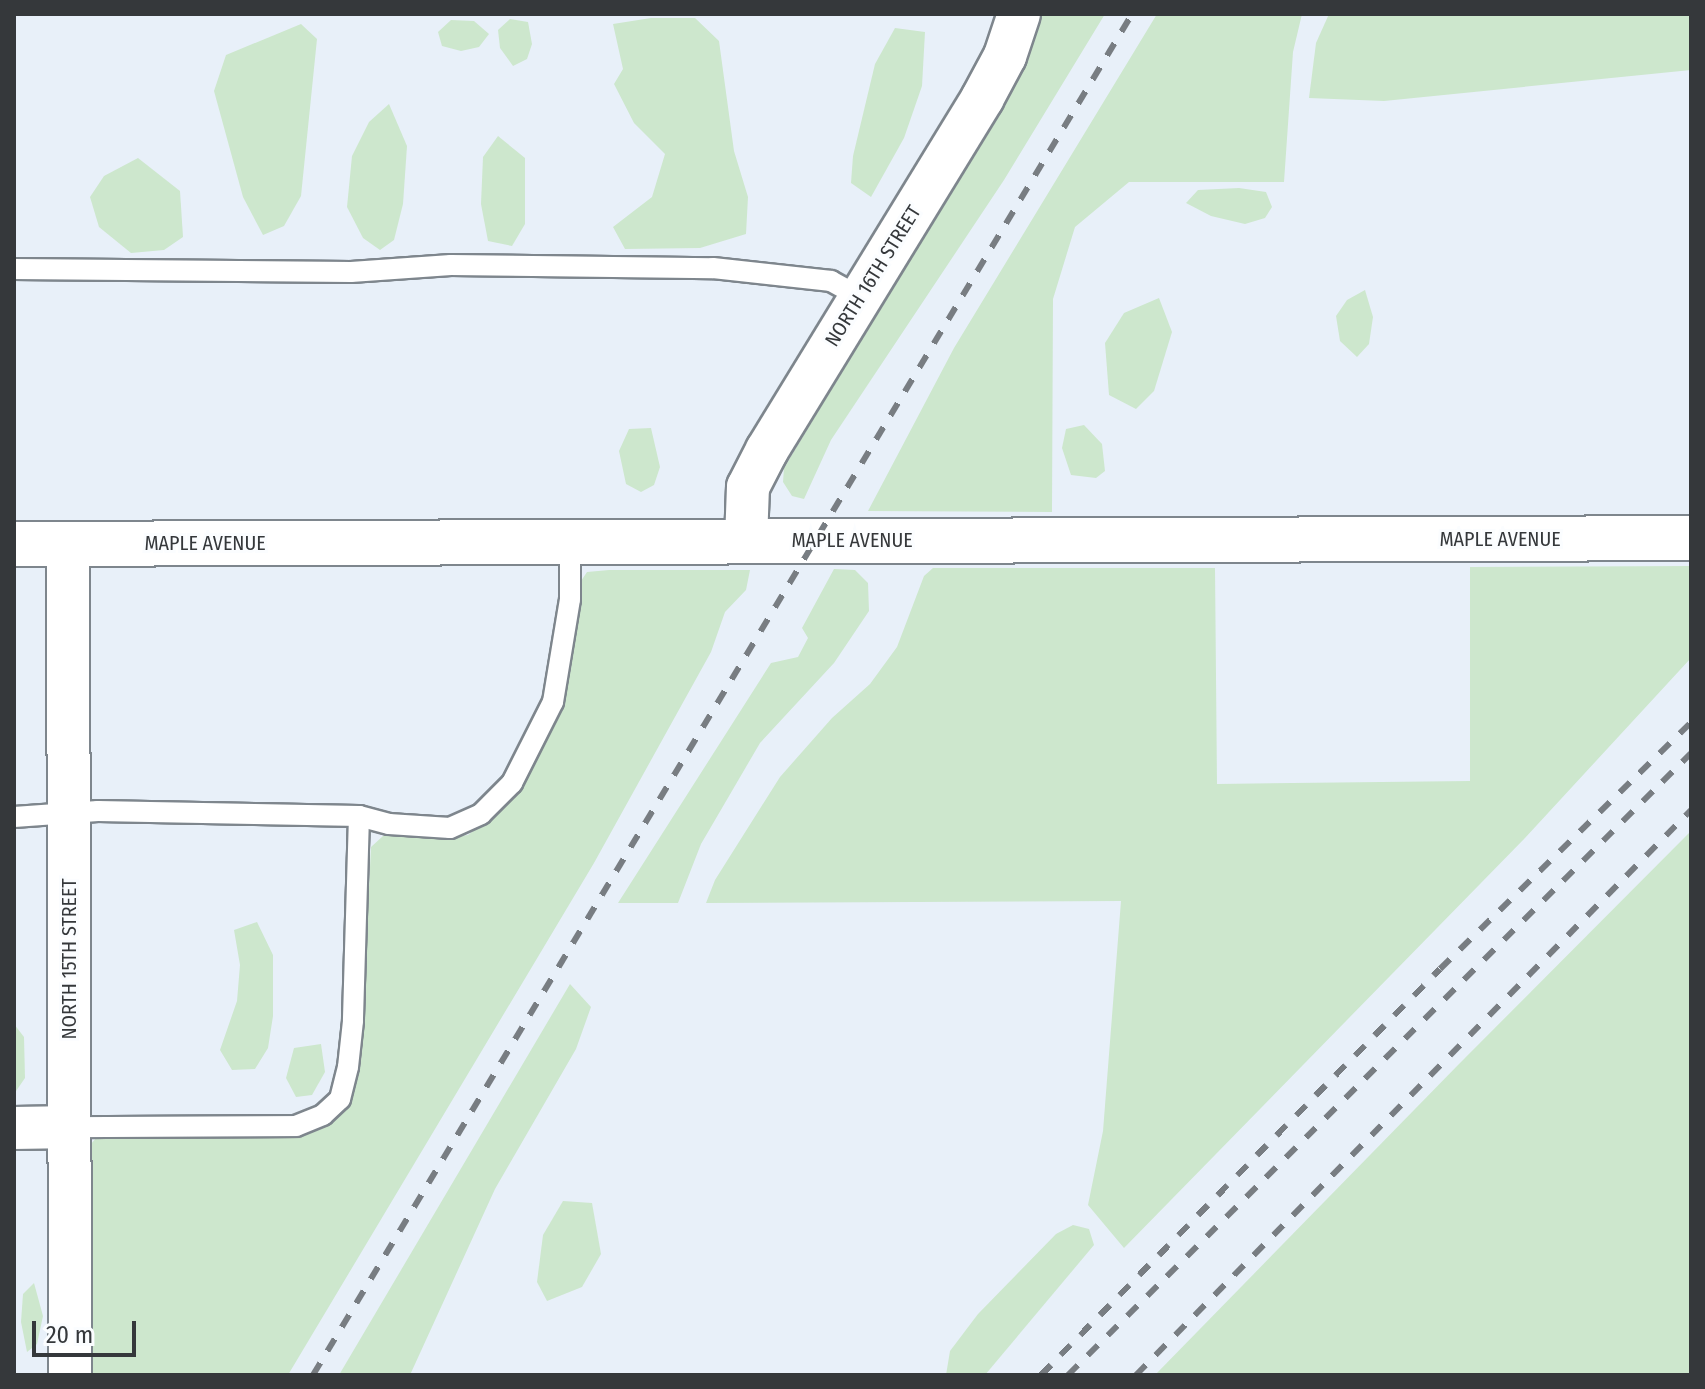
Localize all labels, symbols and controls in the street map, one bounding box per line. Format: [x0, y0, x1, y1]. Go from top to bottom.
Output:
street label: NORTH 16TH STREET [820, 201, 926, 351]
street label: MAPLE AVENUE [1439, 527, 1561, 551]
street label: MAPLE AVENUE [791, 528, 913, 552]
street label: MAPLE AVENUE [144, 531, 266, 555]
street label: NORTH 15TH STREET [57, 878, 81, 1040]
scale bar [36, 1305, 140, 1355]
text: 20 m [46, 1321, 93, 1349]

